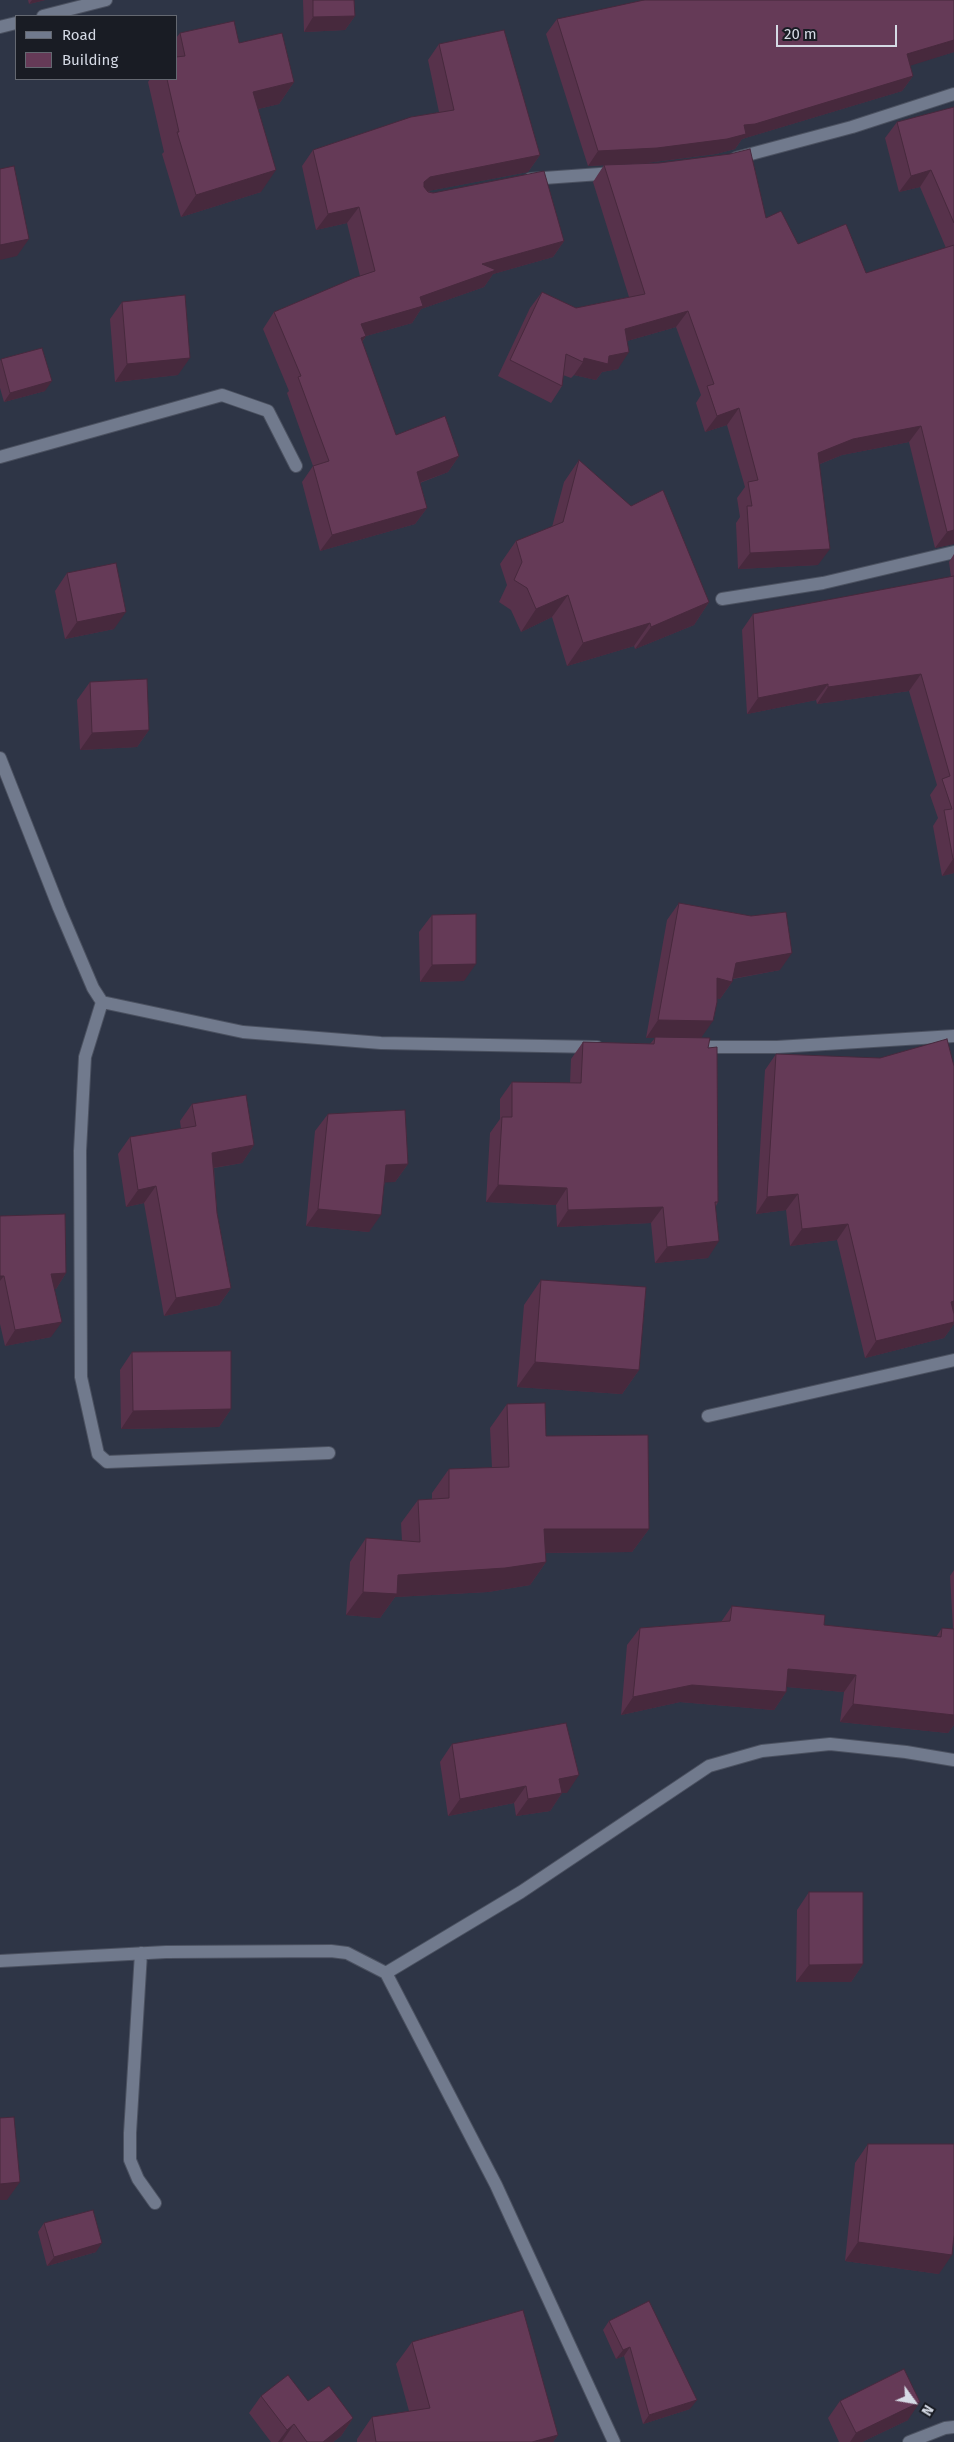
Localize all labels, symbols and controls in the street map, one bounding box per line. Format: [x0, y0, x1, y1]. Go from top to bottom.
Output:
legend [15, 15, 178, 80]
scale bar [779, 15, 900, 47]
text: 20 m [784, 25, 817, 43]
text: Road [62, 26, 97, 44]
text: Building [62, 51, 118, 69]
north arrow [889, 2377, 939, 2427]
text: N [917, 2402, 937, 2419]

